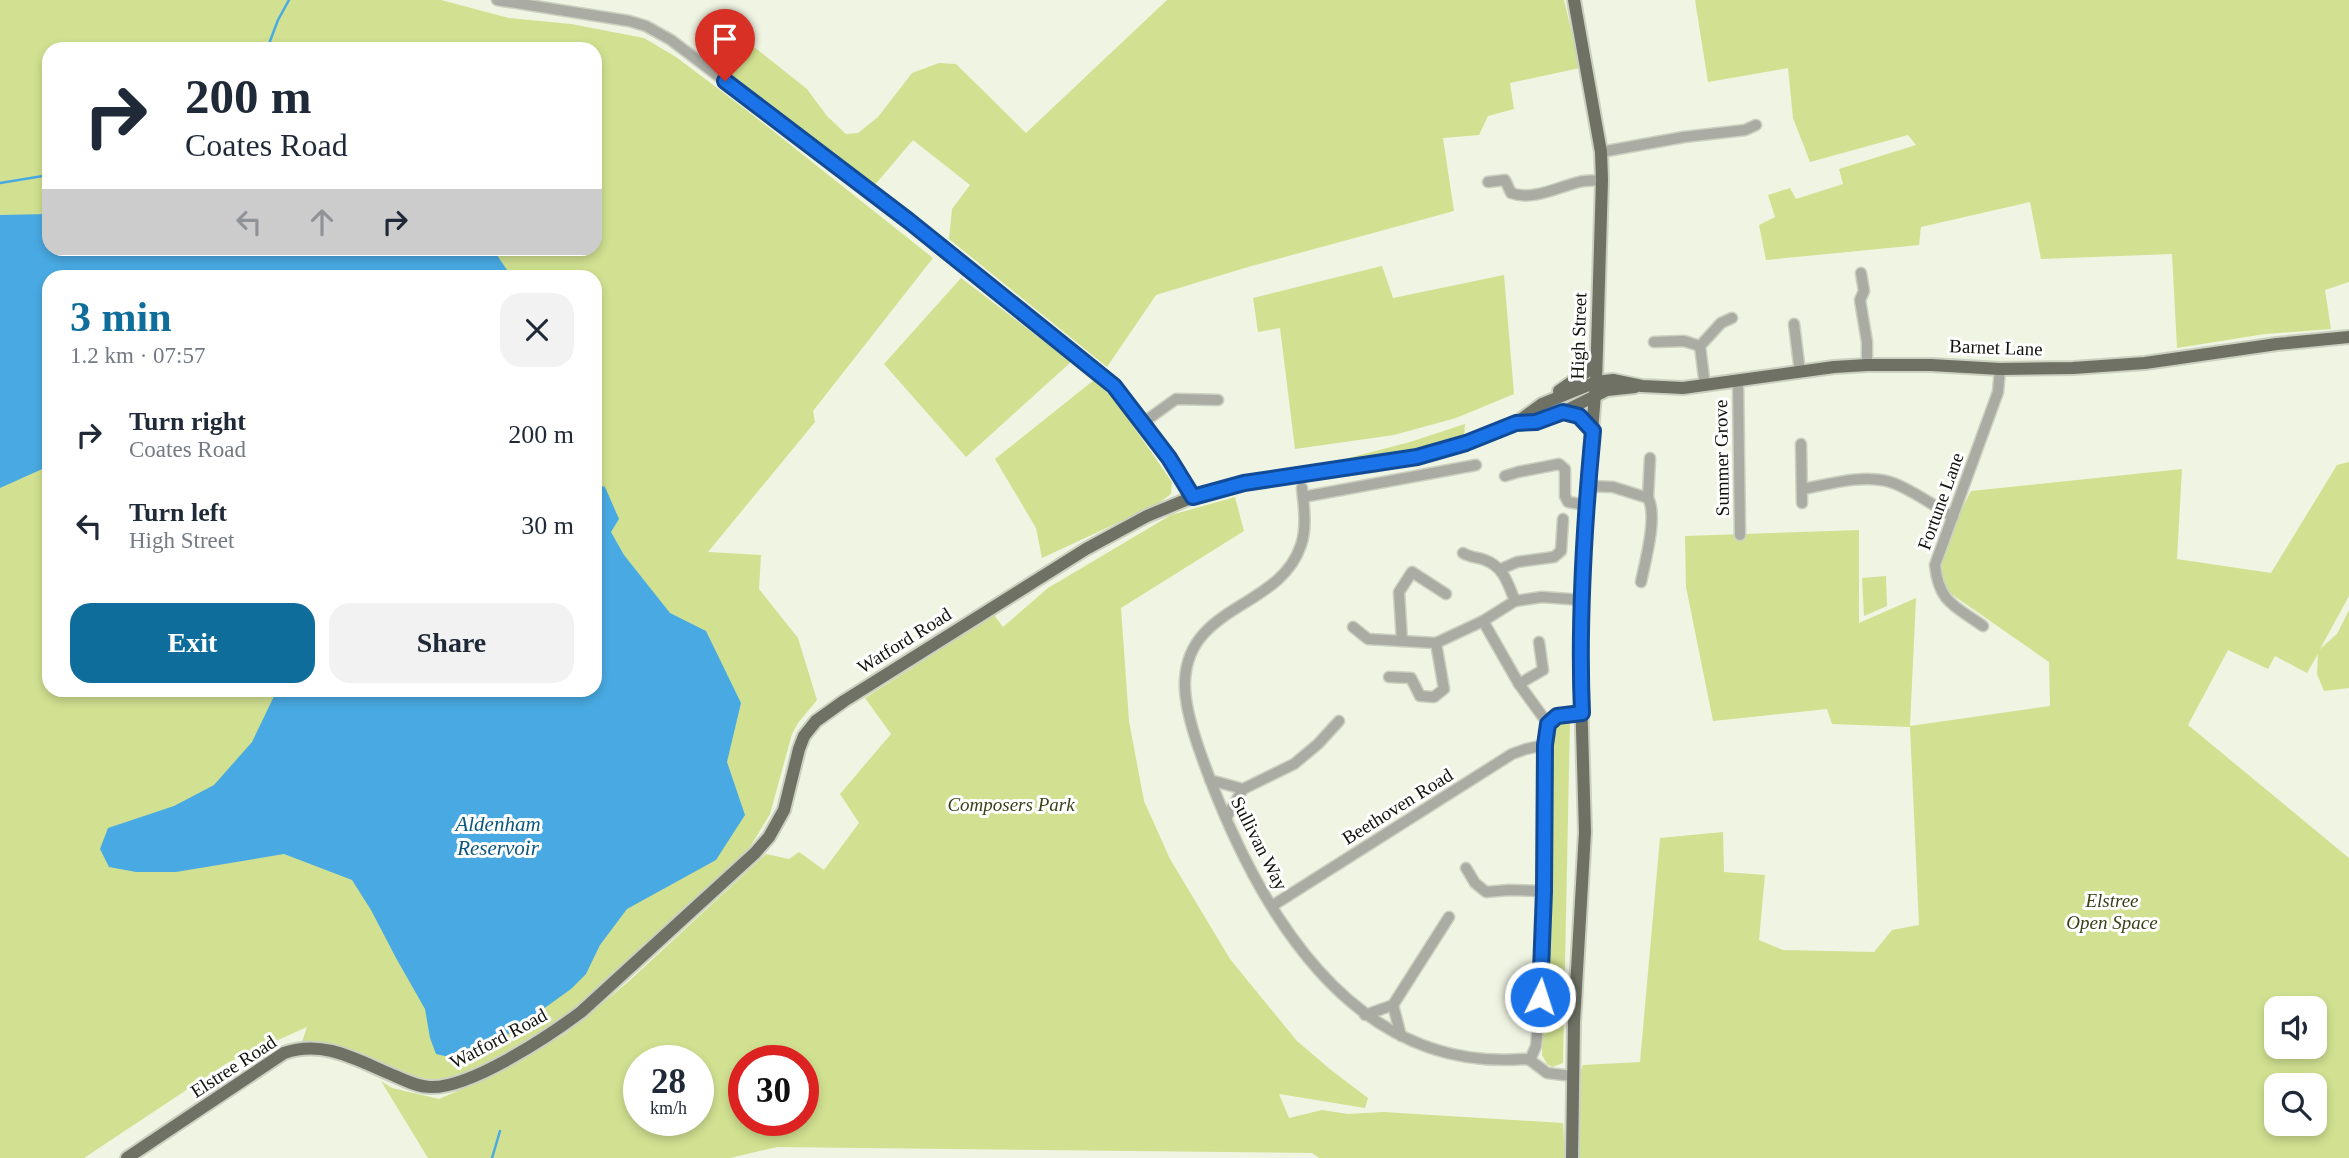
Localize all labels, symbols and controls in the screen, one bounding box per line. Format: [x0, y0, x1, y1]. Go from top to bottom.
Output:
pin [695, 9, 755, 81]
icon: arrive [706, 20, 744, 58]
text: 200 m [185, 69, 312, 124]
icon: right [70, 70, 161, 161]
text: Coates Road [185, 127, 348, 163]
icon: left [230, 203, 268, 241]
icon: ahead [303, 203, 341, 241]
icon: right [376, 203, 414, 241]
street label: High Street [1566, 291, 1591, 380]
button: close [500, 293, 574, 367]
text: 3 min [70, 294, 172, 340]
street label: Barnet Lane [1949, 335, 2043, 360]
text: 1.2 km · 07:57 [70, 343, 205, 368]
street label: Summer Grove [1710, 400, 1733, 516]
text: Turn right [129, 407, 246, 436]
icon: right [70, 416, 108, 454]
text: 200 m [508, 420, 574, 449]
text: Coates Road [129, 437, 246, 462]
street label: Fortune Lane [1913, 450, 1968, 553]
text: Turn left [129, 498, 227, 527]
icon: left [70, 507, 108, 545]
text: 30 m [521, 511, 574, 540]
text: High Street [129, 528, 234, 553]
button: Exit [70, 603, 315, 683]
button: Share [329, 603, 574, 683]
street label: Watford Road [853, 603, 955, 678]
street label: Beethoven Road [1338, 764, 1457, 849]
street label: Sullivan Way [1227, 793, 1292, 894]
park label: Composers Park [947, 794, 1075, 815]
water label: Aldenham Reservoir [453, 812, 541, 860]
park label: Elstree Open Space [2066, 890, 2158, 933]
position arrow [1503, 960, 1577, 1034]
map controls [2264, 996, 2327, 1136]
button: sound [2264, 996, 2327, 1059]
street label: Watford Road [446, 1004, 551, 1073]
street label: Elstree Road [187, 1031, 280, 1102]
speed limit sign: 30 [728, 1045, 819, 1136]
text: 28 [651, 1062, 686, 1101]
button: search [2264, 1073, 2327, 1136]
text: km/h [650, 1098, 687, 1118]

